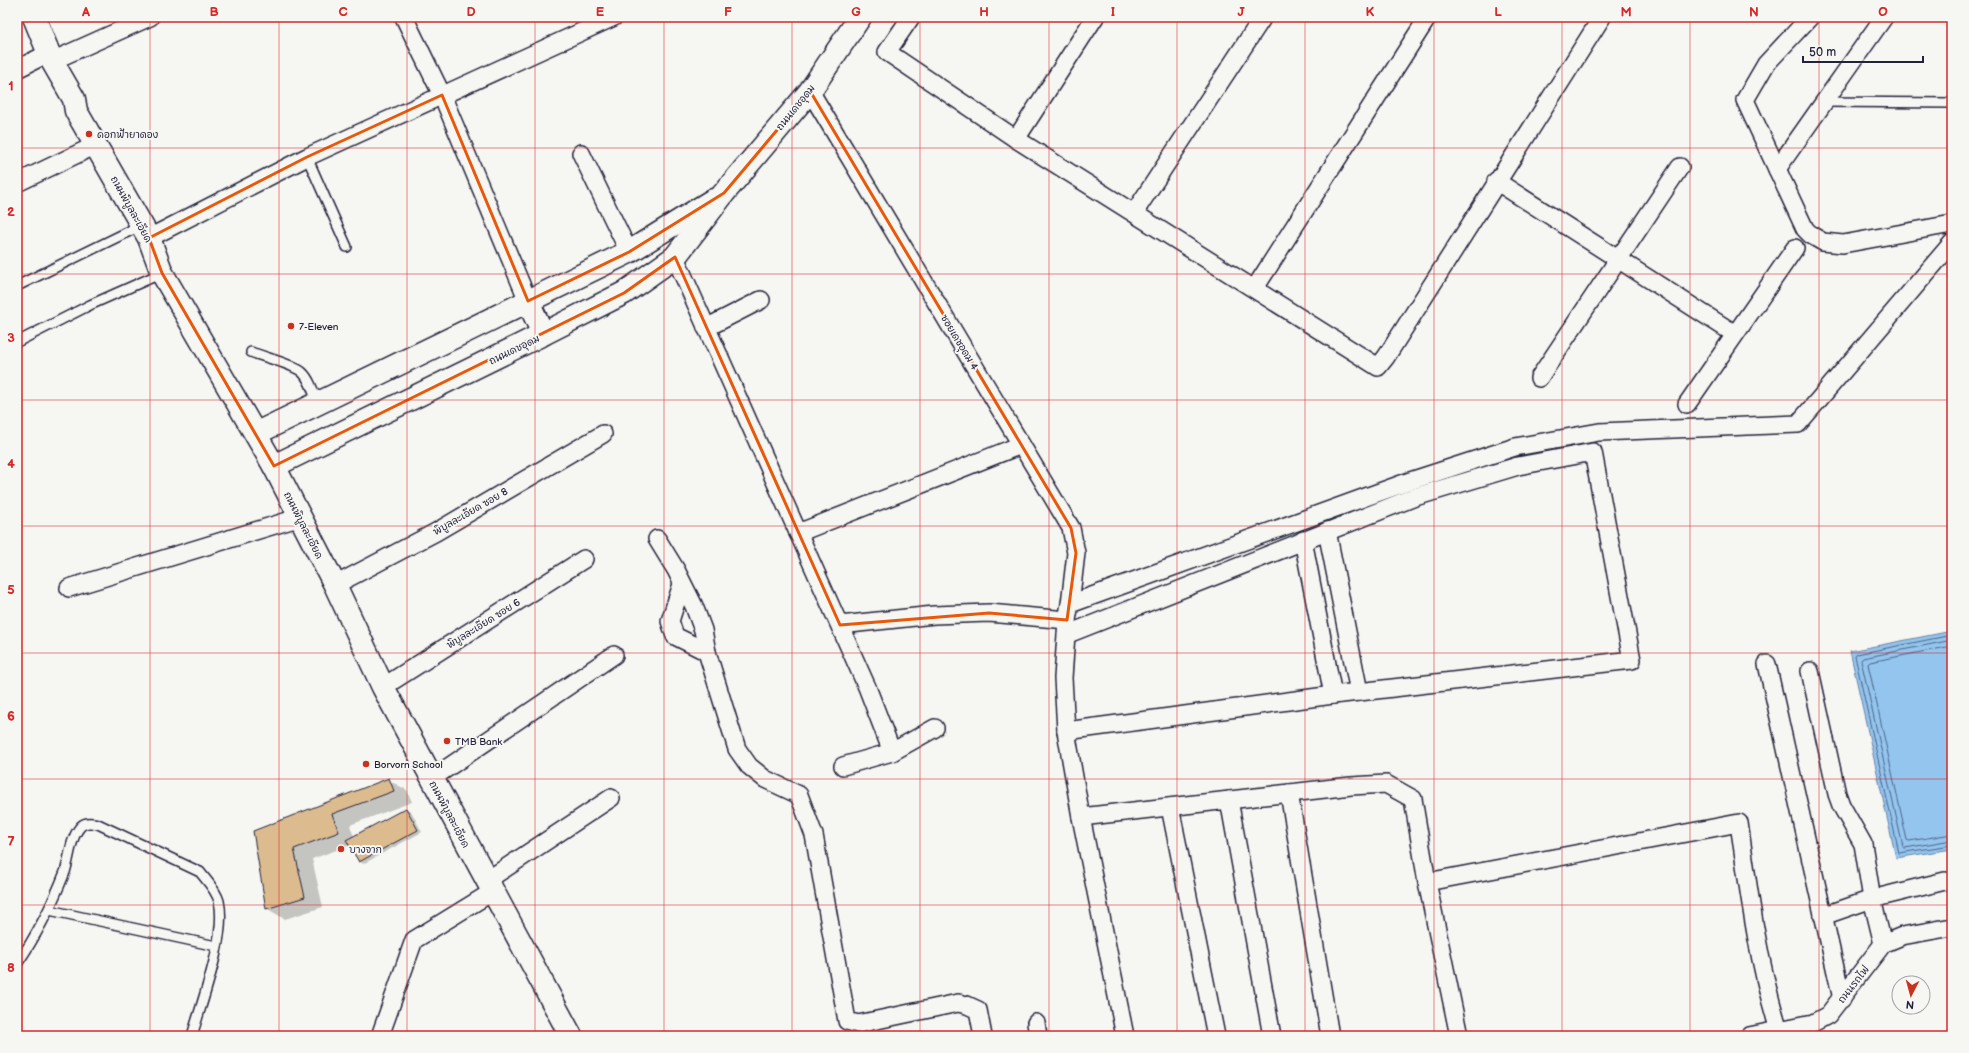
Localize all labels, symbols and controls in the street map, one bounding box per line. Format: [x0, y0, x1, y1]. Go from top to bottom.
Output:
text: A [81, 4, 90, 20]
text: B [209, 4, 219, 20]
text: C [338, 4, 348, 20]
text: D [466, 4, 476, 20]
text: E [596, 4, 605, 20]
text: F [724, 4, 732, 20]
text: G [851, 4, 861, 20]
text: H [979, 4, 989, 20]
text: I [1111, 4, 1115, 20]
text: J [1237, 4, 1245, 20]
text: K [1366, 4, 1375, 20]
text: L [1494, 4, 1502, 20]
text: M [1620, 4, 1632, 20]
text: N [1749, 4, 1759, 20]
text: O [1878, 4, 1888, 20]
scale bar [1803, 38, 1923, 64]
text: 50 m [1809, 45, 1836, 60]
text: 1 [8, 78, 14, 94]
street label: ถนนเดชอุดม [774, 82, 819, 134]
place label: ดอกฟ้ายาดอง [97, 128, 159, 141]
marker: ดอกฟ้ายาดอง [84, 129, 94, 139]
street label: ถนนพิบูลละเอียด [107, 174, 155, 245]
text: 2 [7, 204, 15, 220]
street label: ซอยเดชอุดม 4 [936, 313, 980, 373]
marker: 7-Eleven [286, 321, 296, 331]
place label: 7-Eleven [299, 321, 339, 333]
text: 3 [7, 330, 15, 346]
street label: ถนนเดชอุดม [487, 332, 543, 369]
text: 4 [7, 456, 15, 472]
street label: พิบูลละเอียด ซอย 8 [431, 485, 511, 539]
street label: ถนนพิบูลละเอียด [280, 489, 326, 562]
text: 5 [7, 582, 15, 598]
street label: พิบูลละเอียด ซอย 6 [444, 596, 523, 652]
text: 6 [7, 708, 15, 724]
marker: TMB Bank [442, 736, 452, 746]
place label: TMB Bank [455, 736, 502, 748]
marker: Borvorn School [361, 759, 371, 769]
place label: Borvorn School [374, 759, 443, 771]
street label: ถนนพิบูลละเอียด [426, 779, 473, 850]
text: 7 [7, 834, 15, 850]
marker: บางจาก [336, 844, 346, 854]
place label: บางจาก [349, 844, 382, 856]
text: 8 [7, 960, 15, 976]
street label: ถนนรถไฟ [1835, 963, 1872, 1006]
north arrow [1891, 975, 1931, 1015]
text: N [1905, 998, 1915, 1011]

